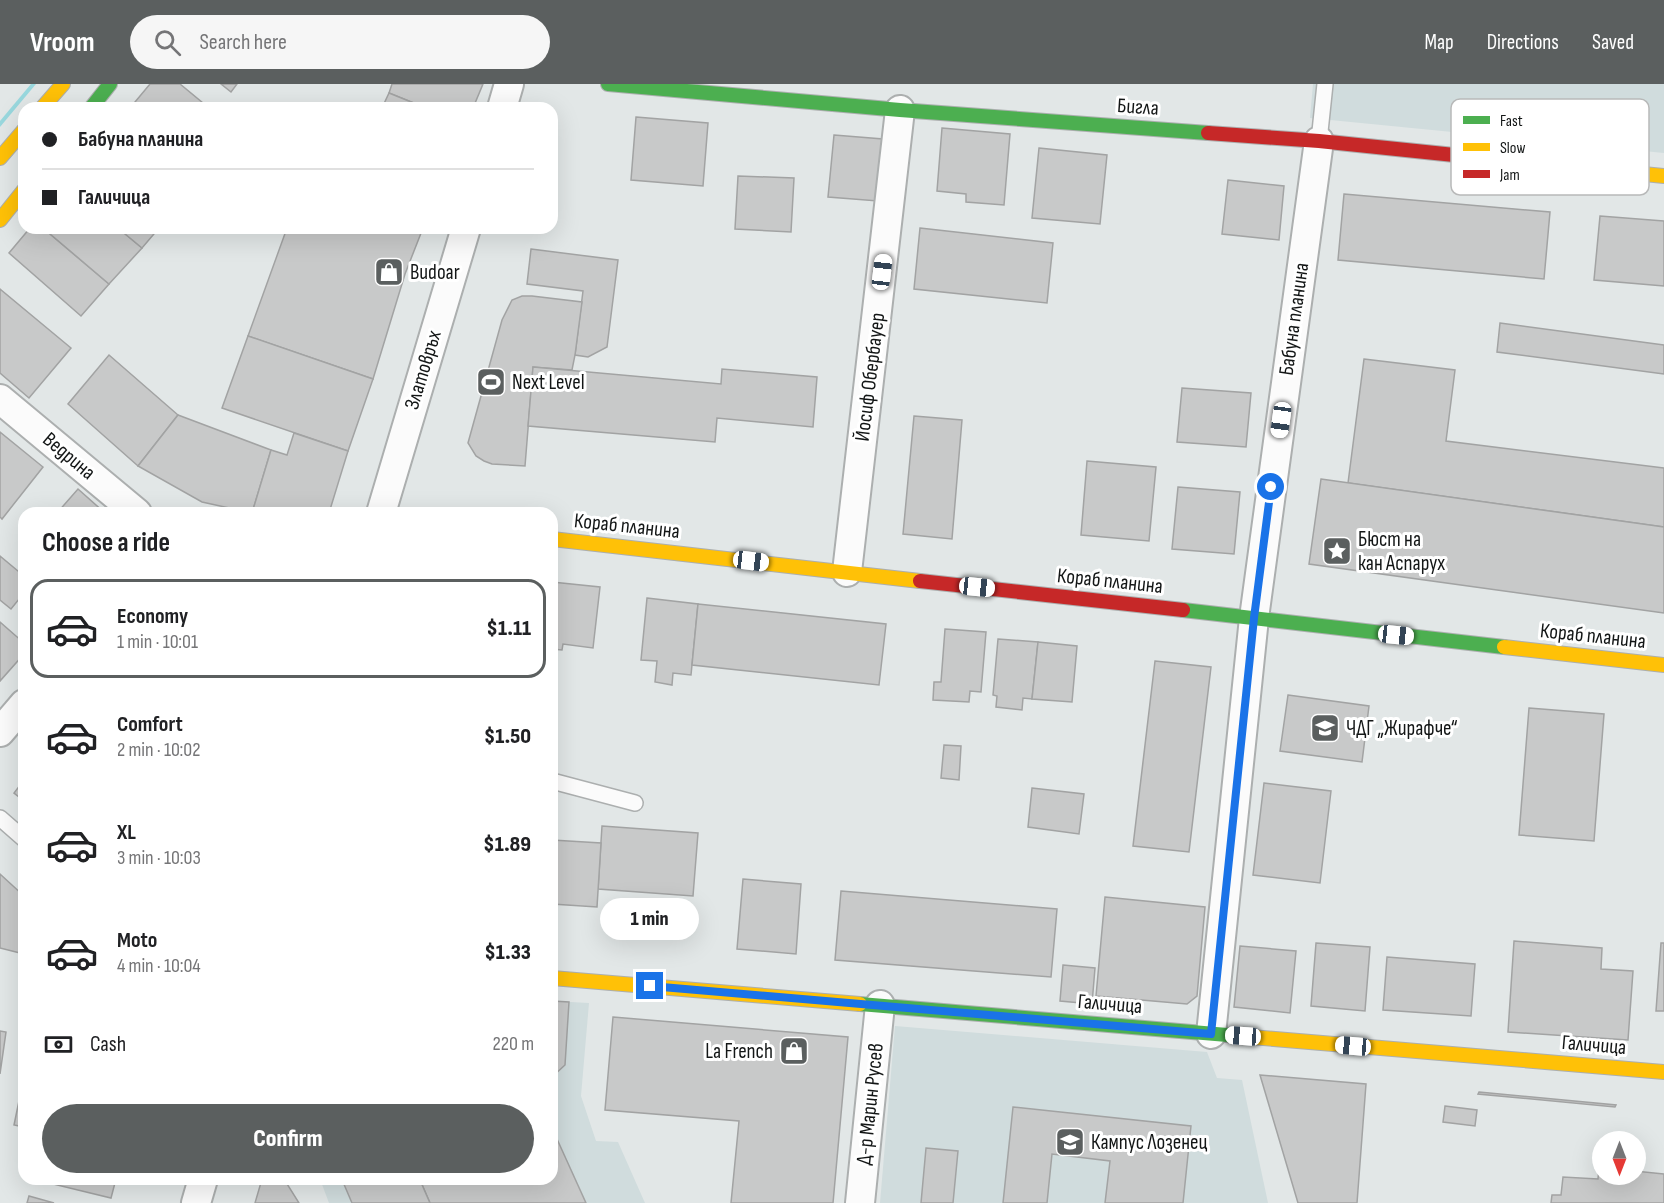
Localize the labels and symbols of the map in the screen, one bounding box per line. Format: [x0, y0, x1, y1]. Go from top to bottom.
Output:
street label: Бигла [1116, 93, 1160, 121]
legend [1451, 99, 1649, 195]
text: Fast [1500, 112, 1523, 131]
text: Slow [1500, 139, 1525, 158]
text: Jam [1499, 166, 1520, 185]
car [871, 253, 893, 291]
shop icon: Budoar [373, 256, 405, 288]
place label: Budoar [410, 260, 460, 285]
street label: Бабуна планина [1274, 261, 1314, 377]
street label: Йосиф Обербауер [850, 311, 890, 443]
street label: Златовръх [399, 327, 447, 413]
sports icon: Next Level [475, 366, 507, 398]
place label: Next Level [512, 370, 585, 395]
car [1270, 401, 1292, 439]
street label: Ведрина [38, 427, 100, 485]
route start [1257, 473, 1284, 500]
street label: Кораб планина [573, 508, 681, 544]
place label: Бюст на кан Аспарух [1358, 527, 1445, 576]
place icon: Бюст на кан Аспарух [1321, 535, 1353, 567]
car [732, 550, 770, 572]
street label: Кораб планина [1056, 563, 1164, 599]
car [958, 576, 996, 598]
street label: Кораб планина [1539, 618, 1647, 654]
car [1377, 624, 1415, 646]
school or university icon: ЧДГ „Жирафче“ [1309, 712, 1341, 744]
place label: ЧДГ „Жирафче“ [1346, 716, 1458, 741]
callout: 1 min [600, 899, 700, 941]
route end [636, 972, 663, 999]
street label: Галичица [1077, 989, 1143, 1019]
car [1224, 1026, 1262, 1046]
street label: Галичица [1561, 1030, 1627, 1060]
shop icon: La French [778, 1035, 810, 1067]
car [1334, 1035, 1372, 1057]
place label: La French [705, 1039, 773, 1064]
street label: Д-р Марин Русев [851, 1042, 889, 1166]
school or university icon: Кампус Лозенец [1054, 1126, 1086, 1158]
place label: Кампус Лозенец [1091, 1130, 1207, 1155]
north arrow [1592, 1131, 1646, 1185]

